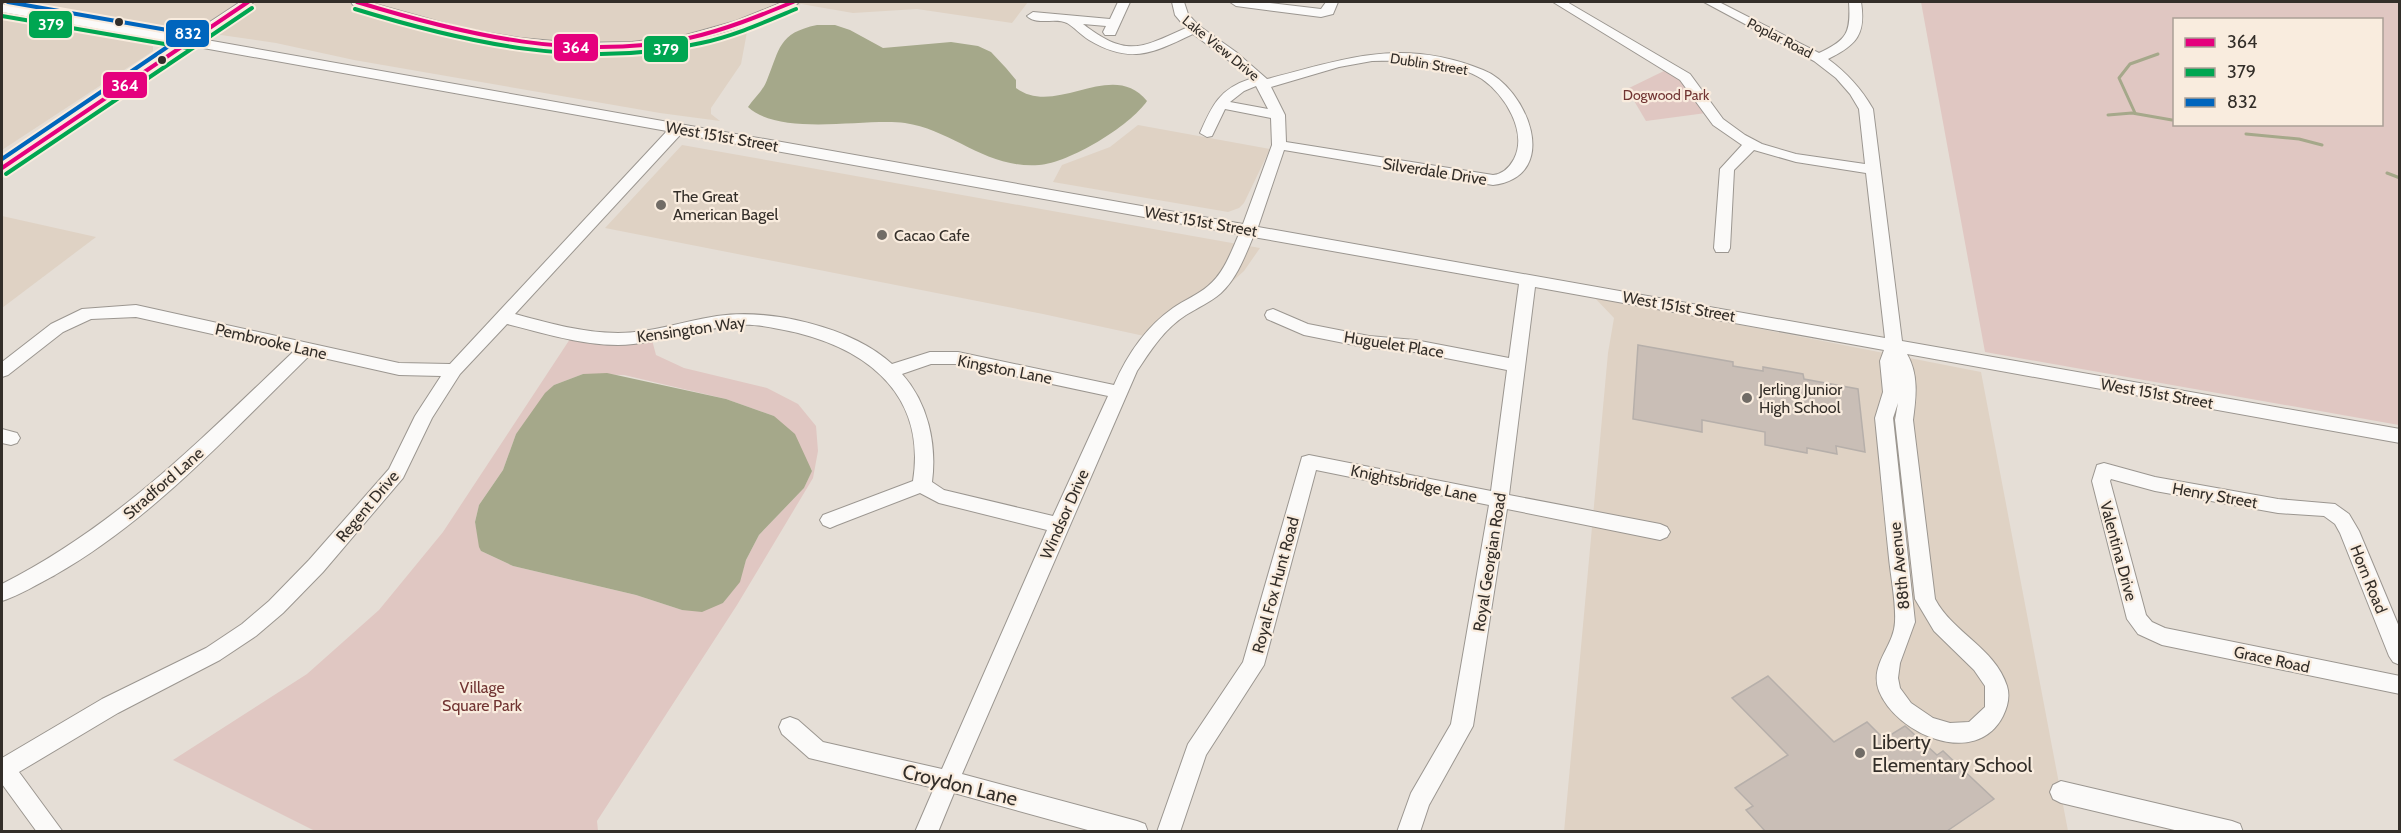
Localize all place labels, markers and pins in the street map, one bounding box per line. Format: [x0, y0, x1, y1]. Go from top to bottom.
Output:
unlabelled marker [113, 16, 125, 28]
unlabelled marker [156, 54, 168, 66]
place label: The Great American Bagel [673, 187, 778, 224]
marker: The Great American Bagel [654, 198, 668, 212]
place label: Cacao Cafe [894, 226, 970, 245]
marker: Cacao Cafe [875, 228, 889, 242]
place label: Jerling Junior High School [1758, 380, 1843, 417]
marker: Jerling Junior High School [1740, 391, 1754, 405]
place label: Liberty Elementary School [1872, 730, 2033, 777]
marker: Liberty Elementary School [1853, 746, 1867, 760]

